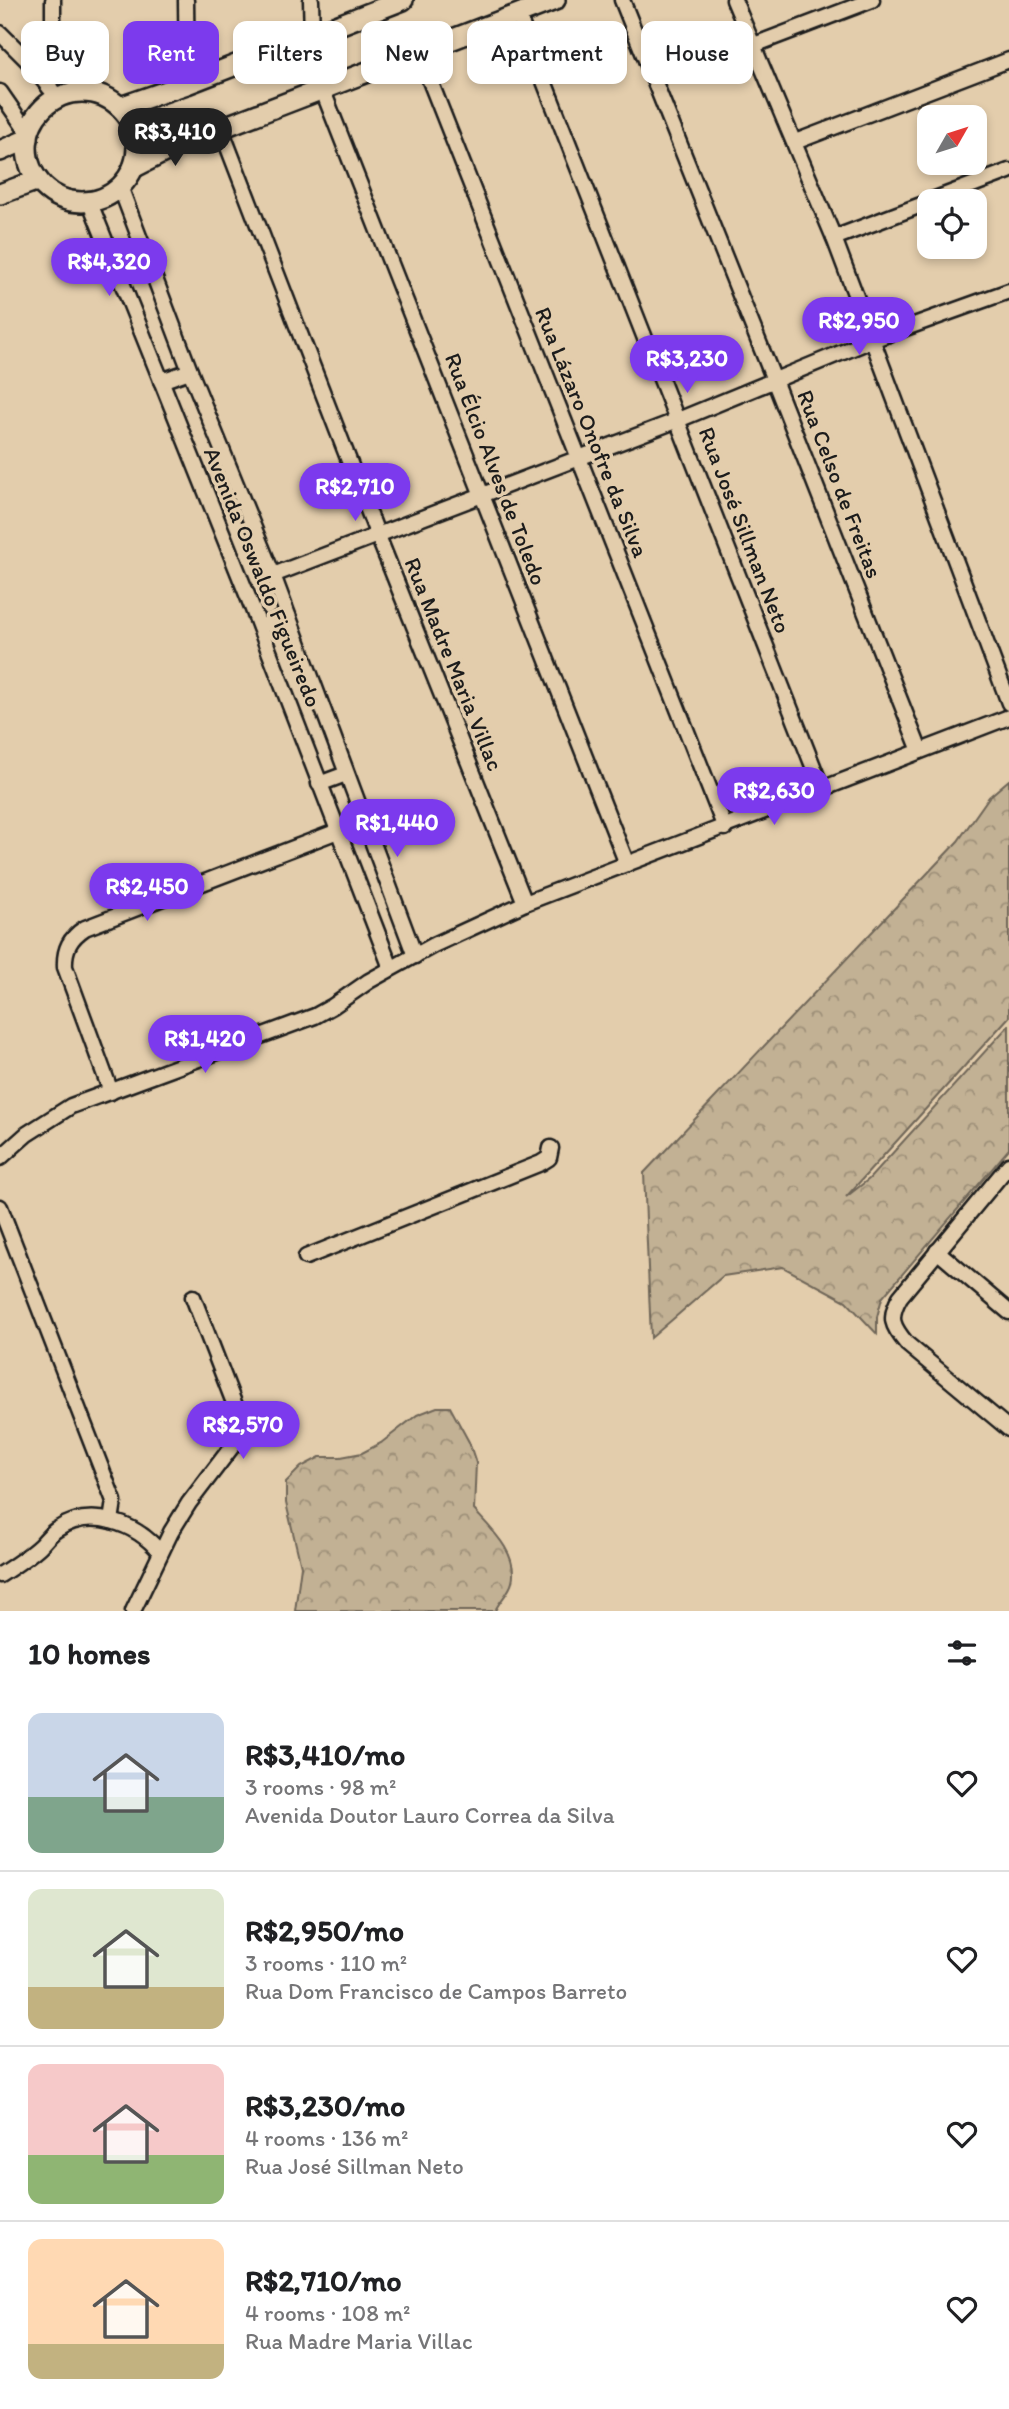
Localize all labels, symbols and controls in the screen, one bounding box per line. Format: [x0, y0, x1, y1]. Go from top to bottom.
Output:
chip: Buy [21, 21, 109, 84]
chip: Rent [123, 21, 219, 84]
chip: Filters [233, 21, 347, 84]
chip: New [361, 21, 453, 84]
chip: Apartment [467, 21, 627, 84]
chip: House [641, 21, 753, 84]
north arrow [917, 105, 987, 175]
map controls [917, 105, 987, 259]
pin: R$3,410 [110, 108, 240, 168]
text: R$3,410 [134, 117, 216, 145]
button: locate [917, 189, 987, 259]
pin: R$4,320 [44, 238, 174, 298]
text: R$4,320 [67, 247, 151, 275]
pin: R$2,950 [794, 298, 924, 357]
street label: Rua Lázaro Onofre da Silva [529, 303, 655, 561]
text: R$2,950 [818, 306, 900, 334]
pin: R$3,230 [622, 336, 752, 395]
text: R$3,230 [646, 344, 728, 372]
street label: Rua Élcio Alves de Toledo [439, 349, 553, 589]
street label: Rua Celso de Freitas [791, 386, 889, 582]
street label: Rua José Sillman Neto [693, 423, 797, 637]
street label: Avenida Oswaldo Figueiredo [198, 443, 328, 711]
pin: R$2,710 [290, 463, 420, 523]
text: R$2,710 [315, 472, 395, 500]
street label: Rua Madre Maria Villac [398, 553, 510, 775]
pin: R$2,630 [709, 768, 839, 827]
text: R$2,630 [733, 776, 815, 804]
pin: R$1,440 [332, 800, 462, 859]
text: R$1,440 [355, 808, 439, 836]
pin: R$2,450 [82, 864, 212, 923]
text: R$2,450 [105, 872, 189, 900]
pin: R$1,420 [140, 1016, 270, 1075]
text: R$1,420 [164, 1024, 246, 1052]
pin: R$2,570 [178, 1402, 308, 1461]
text: R$2,570 [203, 1410, 283, 1438]
icon: filters [943, 1634, 981, 1672]
text: 10 homes [28, 1635, 151, 1672]
text: R$3,410/mo [245, 1736, 405, 1773]
icon: home [84, 1741, 168, 1825]
icon: heart [943, 1764, 981, 1802]
text: 3 rooms · 98 m² [245, 1773, 396, 1801]
text: Avenida Doutor Lauro Correa da Silva [245, 1801, 615, 1829]
text: R$2,950/mo [245, 1912, 404, 1949]
icon: home [84, 1917, 168, 2001]
icon: heart [943, 1940, 981, 1978]
text: 3 rooms · 110 m² [245, 1949, 407, 1977]
text: Rua Dom Francisco de Campos Barreto [245, 1977, 627, 2005]
text: R$3,230/mo [245, 2087, 405, 2124]
icon: home [84, 2092, 168, 2176]
icon: heart [943, 2115, 981, 2153]
text: 4 rooms · 136 m² [245, 2124, 408, 2152]
text: Rua José Sillman Neto [245, 2152, 464, 2180]
text: R$2,710/mo [245, 2262, 402, 2299]
icon: home [84, 2267, 168, 2351]
icon: heart [943, 2290, 981, 2328]
text: 4 rooms · 108 m² [245, 2299, 410, 2327]
text: Rua Madre Maria Villac [245, 2327, 473, 2355]

